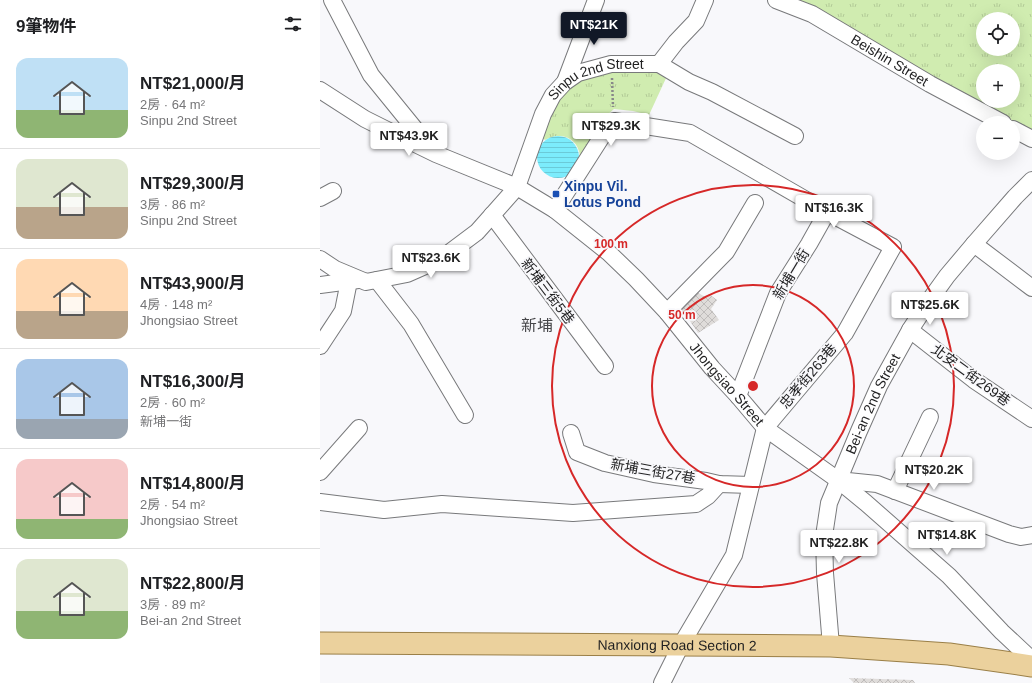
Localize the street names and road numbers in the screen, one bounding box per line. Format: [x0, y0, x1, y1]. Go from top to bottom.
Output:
street label: Beishin Street [848, 31, 931, 89]
street label: Sinpu 2nd Street [544, 56, 644, 103]
street label: 新埔一街 [770, 246, 812, 302]
street label: 新埔三街5巷 [518, 255, 578, 327]
street label: Jhongsiao Street [686, 339, 768, 429]
street label: 忠孝街263巷 [776, 340, 840, 412]
street label: 北安二街269巷 [929, 341, 1013, 409]
street label: Bei-an 2nd Street [842, 351, 903, 456]
street label: 新埔三街27巷 [609, 456, 697, 486]
street label: Nanxiong Road Section 2 [597, 637, 757, 654]

